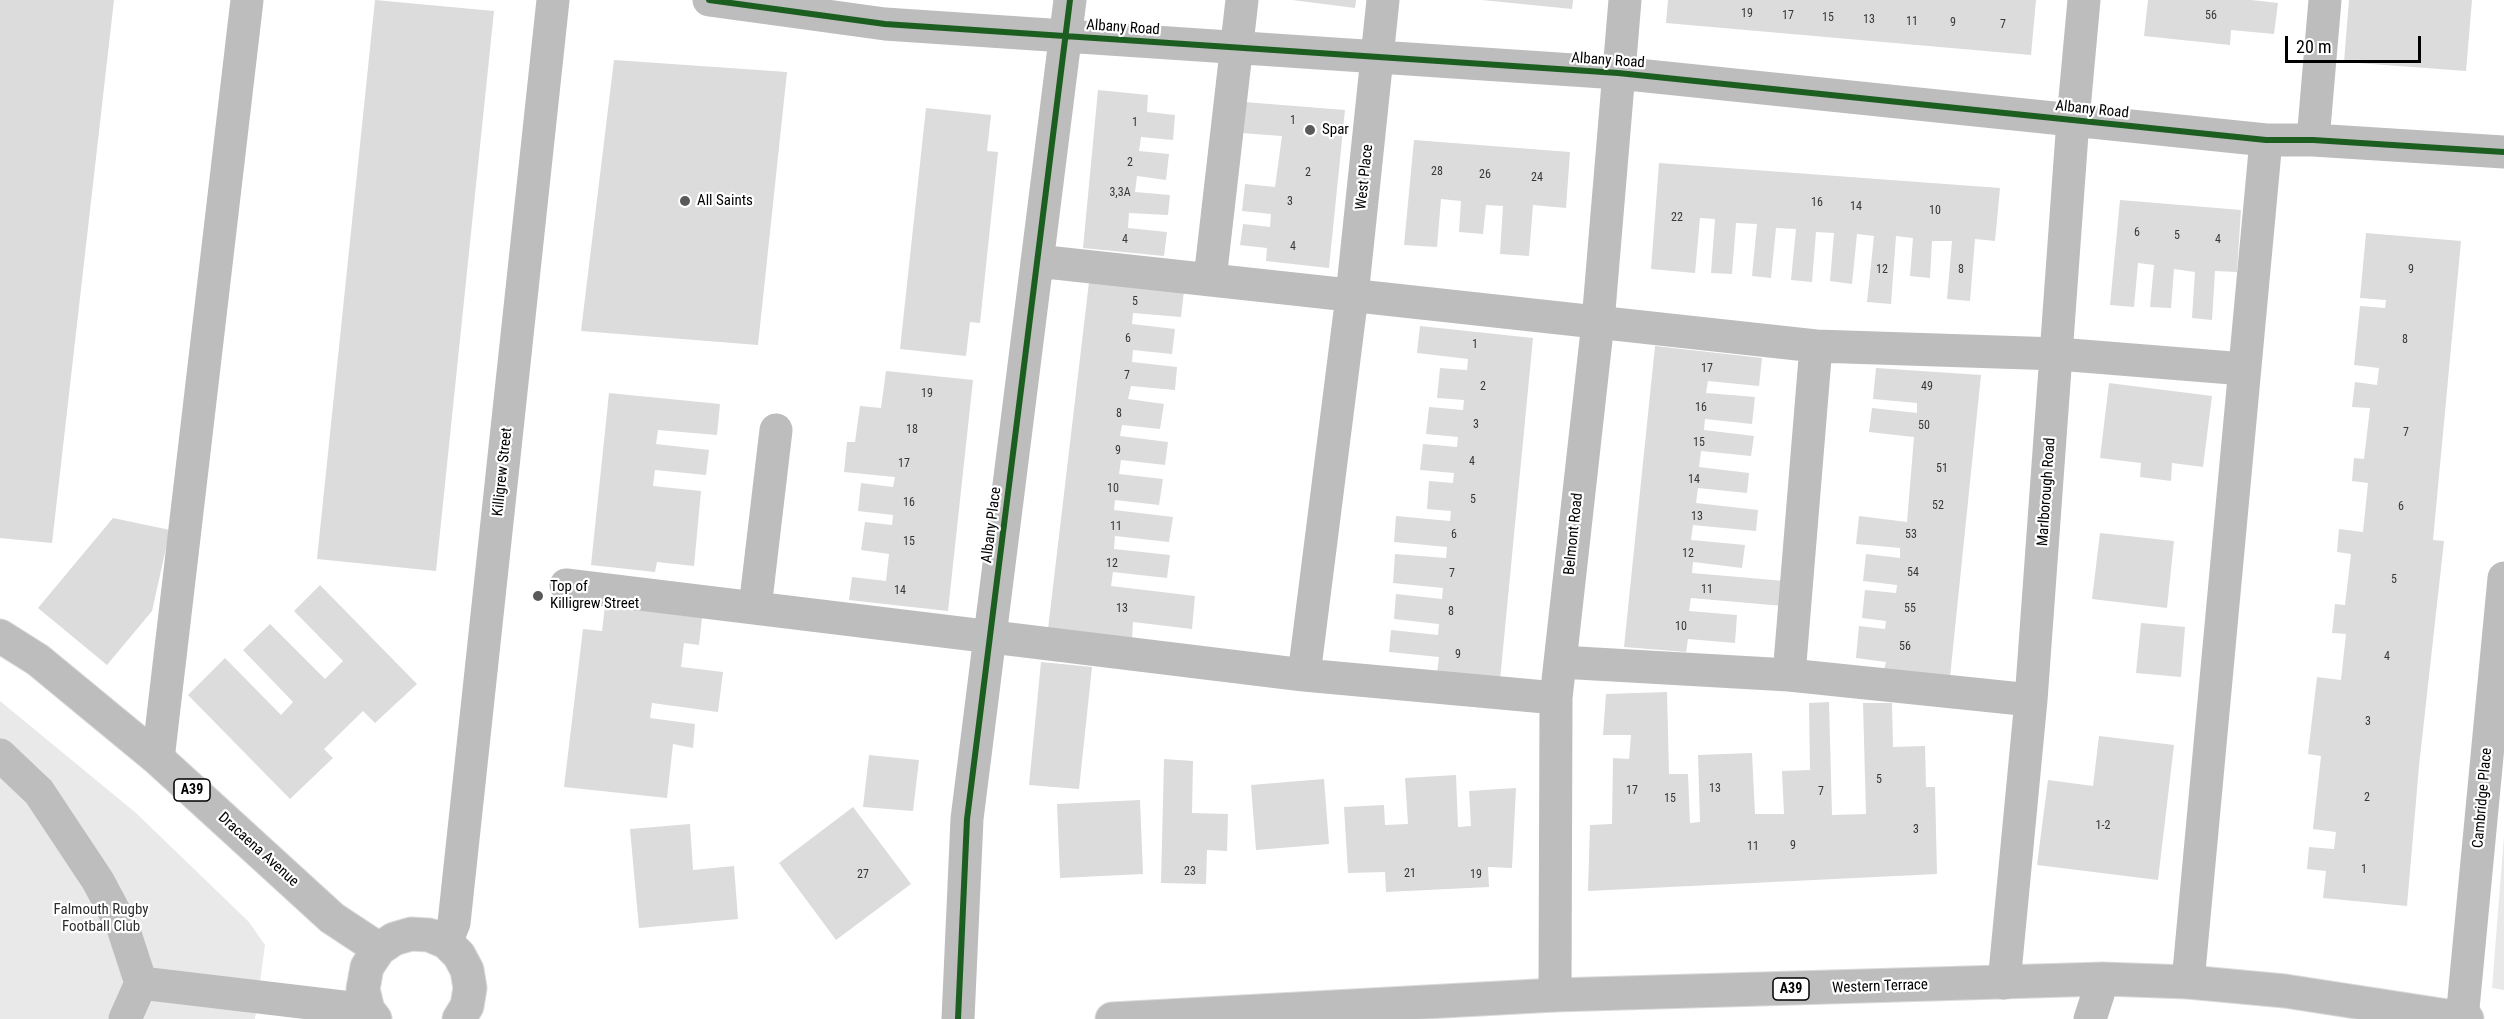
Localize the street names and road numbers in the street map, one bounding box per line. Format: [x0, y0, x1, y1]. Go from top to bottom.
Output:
street label: Albany Road [1086, 16, 1160, 40]
street label: Albany Road [1571, 49, 1645, 73]
street label: Albany Road [2054, 97, 2130, 123]
street label: West Place [1353, 143, 1377, 211]
street label: Killigrew Street [489, 427, 517, 517]
street label: Marlborough Road [2034, 437, 2060, 547]
street label: Albany Place [978, 486, 1006, 564]
street label: Belmont Road [1561, 492, 1587, 576]
street label: Cambridge Place [2470, 747, 2496, 849]
road number: A39 [174, 779, 210, 801]
street label: Dracaena Avenue [214, 809, 302, 891]
street label: Western Terrace [1832, 976, 1928, 998]
road number: A39 [1773, 978, 1809, 1000]

